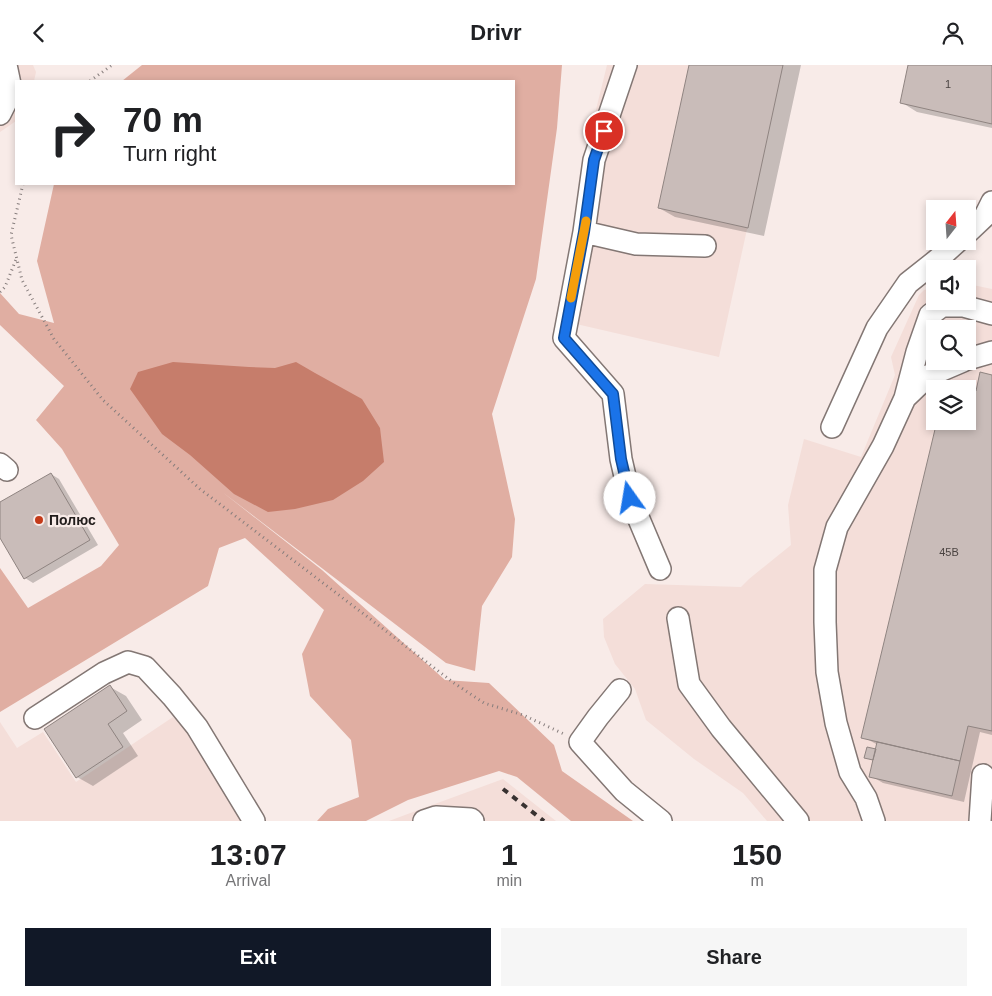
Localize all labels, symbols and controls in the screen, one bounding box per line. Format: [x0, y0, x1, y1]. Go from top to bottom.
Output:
icon: back [25, 19, 53, 47]
icon: person [939, 19, 967, 47]
text: Drivr [470, 20, 522, 45]
house number: 1 [945, 78, 951, 90]
icon: right [40, 100, 105, 165]
text: 70 m [123, 100, 203, 139]
pin [583, 110, 625, 152]
icon: arrive [590, 117, 618, 145]
text: Turn right [123, 141, 216, 166]
north arrow [926, 200, 976, 250]
map controls [926, 200, 976, 430]
button: sound [926, 260, 976, 310]
button: search [926, 320, 976, 370]
button: layers [926, 380, 976, 430]
position arrow [603, 471, 655, 523]
place label: Полюс [49, 512, 96, 528]
marker: Полюс [33, 514, 45, 526]
house number: 45В [939, 546, 959, 558]
text: 13:07 [210, 838, 287, 871]
text: 1 [501, 838, 518, 871]
text: 150 [732, 838, 782, 871]
text: Arrival [226, 872, 271, 889]
text: min [496, 872, 522, 889]
text: m [750, 872, 764, 889]
button: Exit [25, 928, 491, 986]
button: Share [501, 928, 967, 986]

